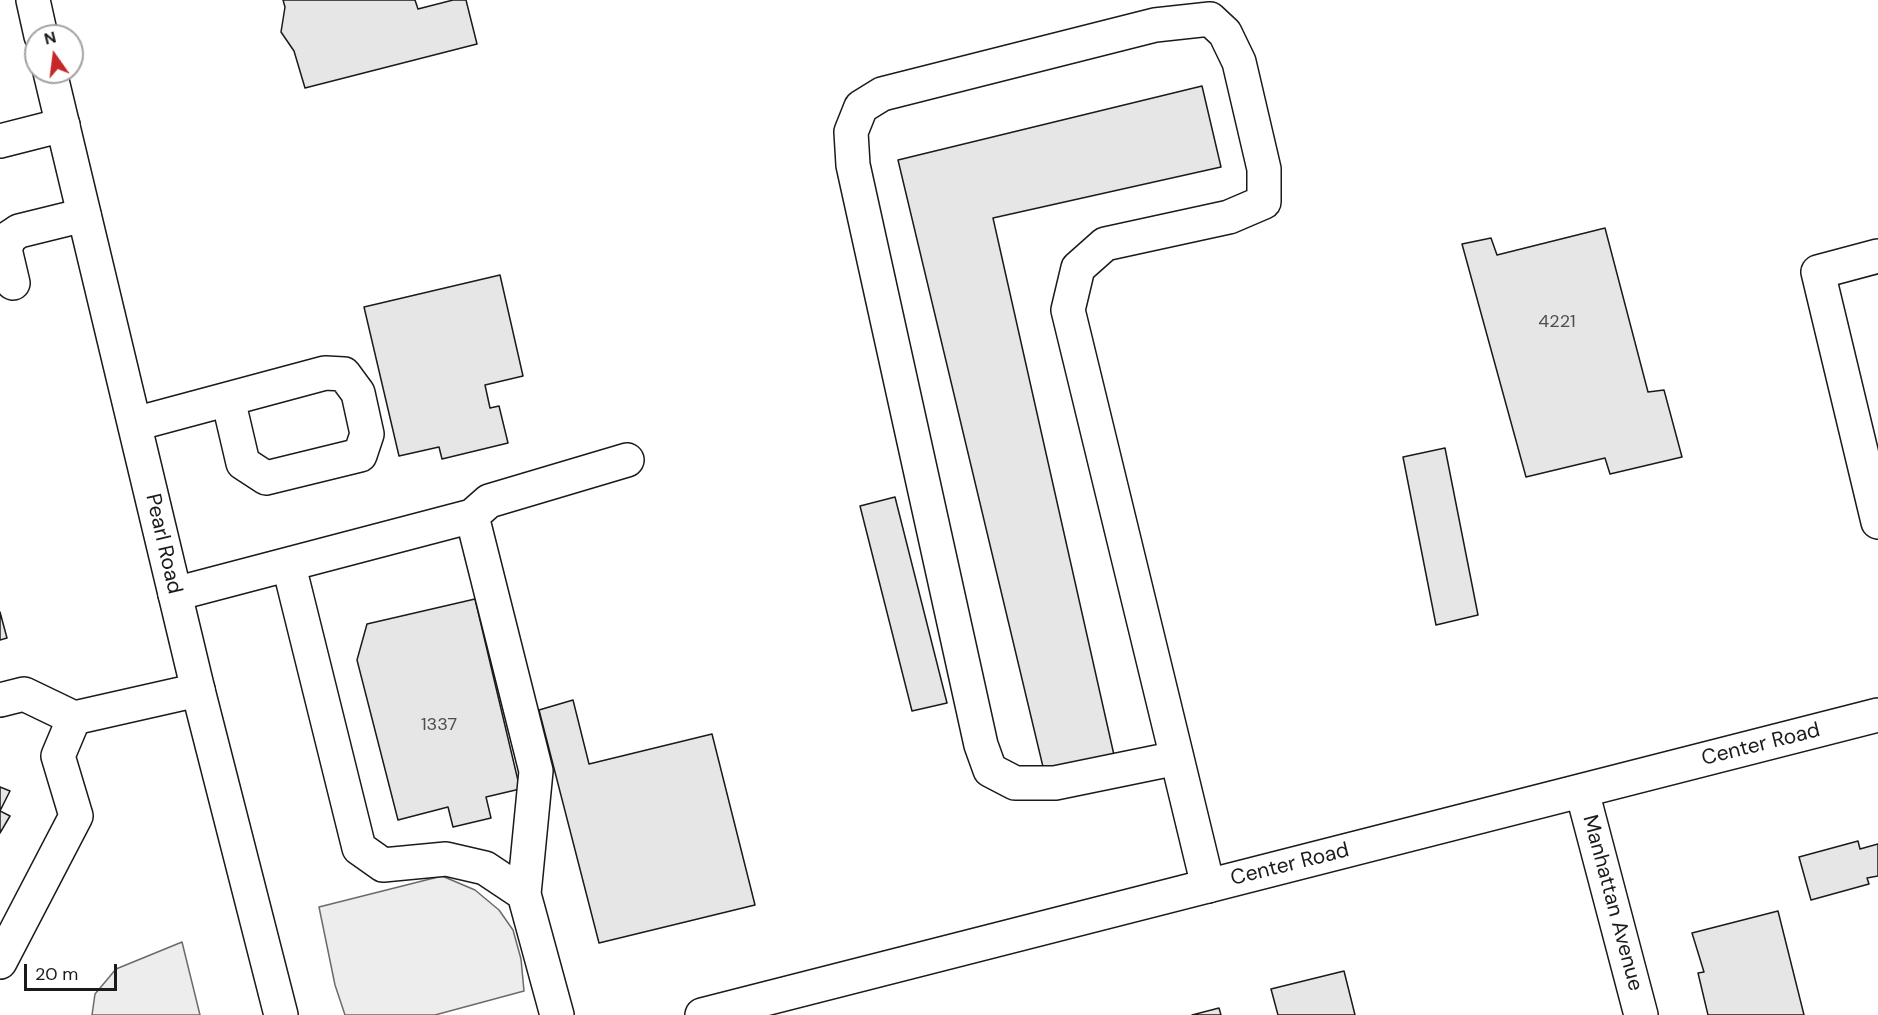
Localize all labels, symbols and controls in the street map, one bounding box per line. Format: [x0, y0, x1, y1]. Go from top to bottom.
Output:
north arrow [24, 24, 84, 84]
text: N [42, 26, 58, 50]
house number: 4221 [1538, 311, 1576, 333]
street label: Pearl Road [139, 492, 187, 596]
house number: 1337 [421, 714, 457, 736]
street label: Center Road [1699, 718, 1823, 772]
street label: Manhattan Avenue [1576, 812, 1648, 994]
street label: Center Road [1228, 838, 1352, 892]
scale bar [27, 952, 120, 990]
text: 20 m [35, 962, 78, 986]

